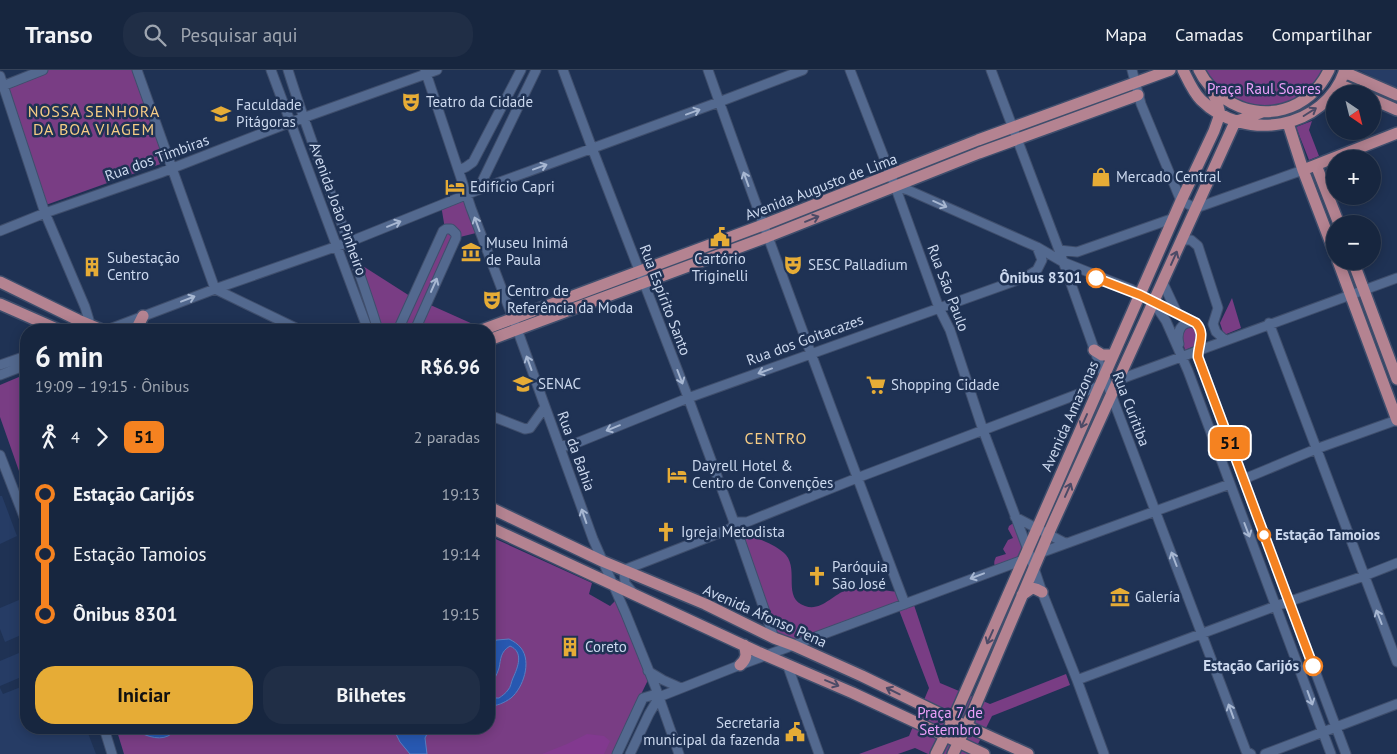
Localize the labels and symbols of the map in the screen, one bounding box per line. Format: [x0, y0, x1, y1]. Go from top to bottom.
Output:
park label: Praça Raul Soares [1207, 79, 1321, 98]
north arrow [1326, 85, 1381, 140]
theatre icon: Teatro da Cidade [400, 91, 422, 113]
place label: Teatro da Cidade [426, 92, 533, 111]
place label: Faculdade Pitágoras [236, 95, 302, 131]
district label: NOSSA SENHORA DA BOA VIAGEM [28, 101, 160, 139]
school or university icon: Faculdade Pitágoras [210, 103, 232, 125]
one-way arrow [685, 107, 700, 116]
one-way arrow [1303, 107, 1317, 117]
street label: Rua dos Timbiras [102, 130, 212, 185]
street label: Avenida João Pinheiro [306, 140, 371, 278]
street label: Avenida Augusto de Lima [742, 149, 900, 224]
one-way arrow [532, 162, 547, 171]
shop icon: Mercado Central [1090, 166, 1112, 188]
place label: Mercado Central [1116, 167, 1221, 186]
one-way arrow [741, 172, 750, 188]
hotel icon: Edifício Capri [444, 176, 466, 198]
place label: Edifício Capri [470, 177, 555, 196]
one-way arrow [932, 200, 947, 210]
one-way arrow [805, 214, 820, 223]
one-way arrow [472, 217, 481, 232]
one-way arrow [386, 218, 401, 228]
public building icon: Cartório Triginelli [709, 226, 731, 248]
place label: Museu Inimá de Paula [486, 233, 568, 269]
museum icon: Museu Inimá de Paula [460, 241, 482, 263]
street label: Rua Espírito Santo [636, 242, 695, 358]
street label: Rua São Paulo [923, 242, 974, 334]
place label: Subestação Centro [107, 248, 180, 284]
place label: Cartório Triginelli [692, 249, 748, 285]
one-way arrow [1169, 251, 1179, 266]
theatre icon: SESC Palladium [782, 254, 804, 276]
place label: SESC Palladium [808, 255, 908, 274]
building icon: Subestação Centro [81, 256, 103, 278]
place label: Ônibus 8301 [999, 268, 1082, 287]
marker: Ônibus 8301 [1086, 268, 1106, 288]
one-way arrow [430, 278, 440, 293]
place label: Centro de Referência da Moda [507, 281, 633, 317]
theatre icon: Centro de Referência da Moda [481, 289, 503, 311]
one-way arrow [181, 293, 196, 302]
street label: Rua dos Goitacazes [744, 310, 866, 370]
one-way arrow [524, 355, 533, 371]
street label: Avenida Amazonas [1037, 358, 1102, 474]
one-way arrow [757, 367, 773, 376]
one-way arrow [676, 368, 685, 384]
street label: Rua Curitiba [1109, 369, 1154, 449]
school or university icon: SENAC [512, 373, 534, 395]
place label: SENAC [538, 374, 581, 393]
supermarket icon: Shopping Cidade [865, 374, 887, 396]
place label: Shopping Cidade [891, 375, 1000, 394]
street label: Rua da Bahia [553, 408, 600, 493]
one-way arrow [1079, 413, 1089, 428]
one-way arrow [606, 424, 621, 434]
line badge: 51 [1208, 427, 1252, 459]
district label: CENTRO [744, 428, 808, 448]
place label: Dayrell Hotel & Centro de Convenções [692, 456, 833, 492]
hotel icon: Dayrell Hotel & Centro de Convenções [666, 464, 688, 486]
one-way arrow [1063, 483, 1073, 498]
one-way arrow [579, 508, 588, 524]
church icon: Igreja Metodista [655, 521, 677, 543]
place label: Igreja Metodista [681, 522, 785, 541]
one-way arrow [1243, 522, 1252, 537]
place label: Estação Tamoios [1275, 525, 1380, 544]
marker: Estação Tamoios [1257, 528, 1271, 542]
one-way arrow [1169, 552, 1178, 567]
place label: Paróquia São José [832, 557, 888, 593]
church icon: Paróquia São José [806, 565, 828, 587]
one-way arrow [970, 572, 986, 581]
street label: Avenida Afonso Pena [700, 580, 830, 651]
museum icon: Galería [1109, 586, 1131, 608]
place label: Galería [1135, 587, 1180, 606]
one-way arrow [1374, 609, 1383, 624]
one-way arrow [984, 629, 994, 644]
building icon: Coreto [559, 636, 581, 658]
place label: Coreto [585, 637, 627, 656]
place label: Estação Carijós [1203, 656, 1299, 675]
marker: Estação Carijós [1303, 656, 1323, 676]
one-way arrow [824, 680, 839, 689]
one-way arrow [886, 686, 901, 696]
one-way arrow [1306, 690, 1315, 706]
park label: Praça 7 de Setembro [917, 703, 983, 739]
one-way arrow [1226, 704, 1235, 720]
place label: Secretaria municipal da fazenda [643, 713, 780, 749]
public building icon: Secretaria municipal da fazenda [784, 721, 806, 743]

